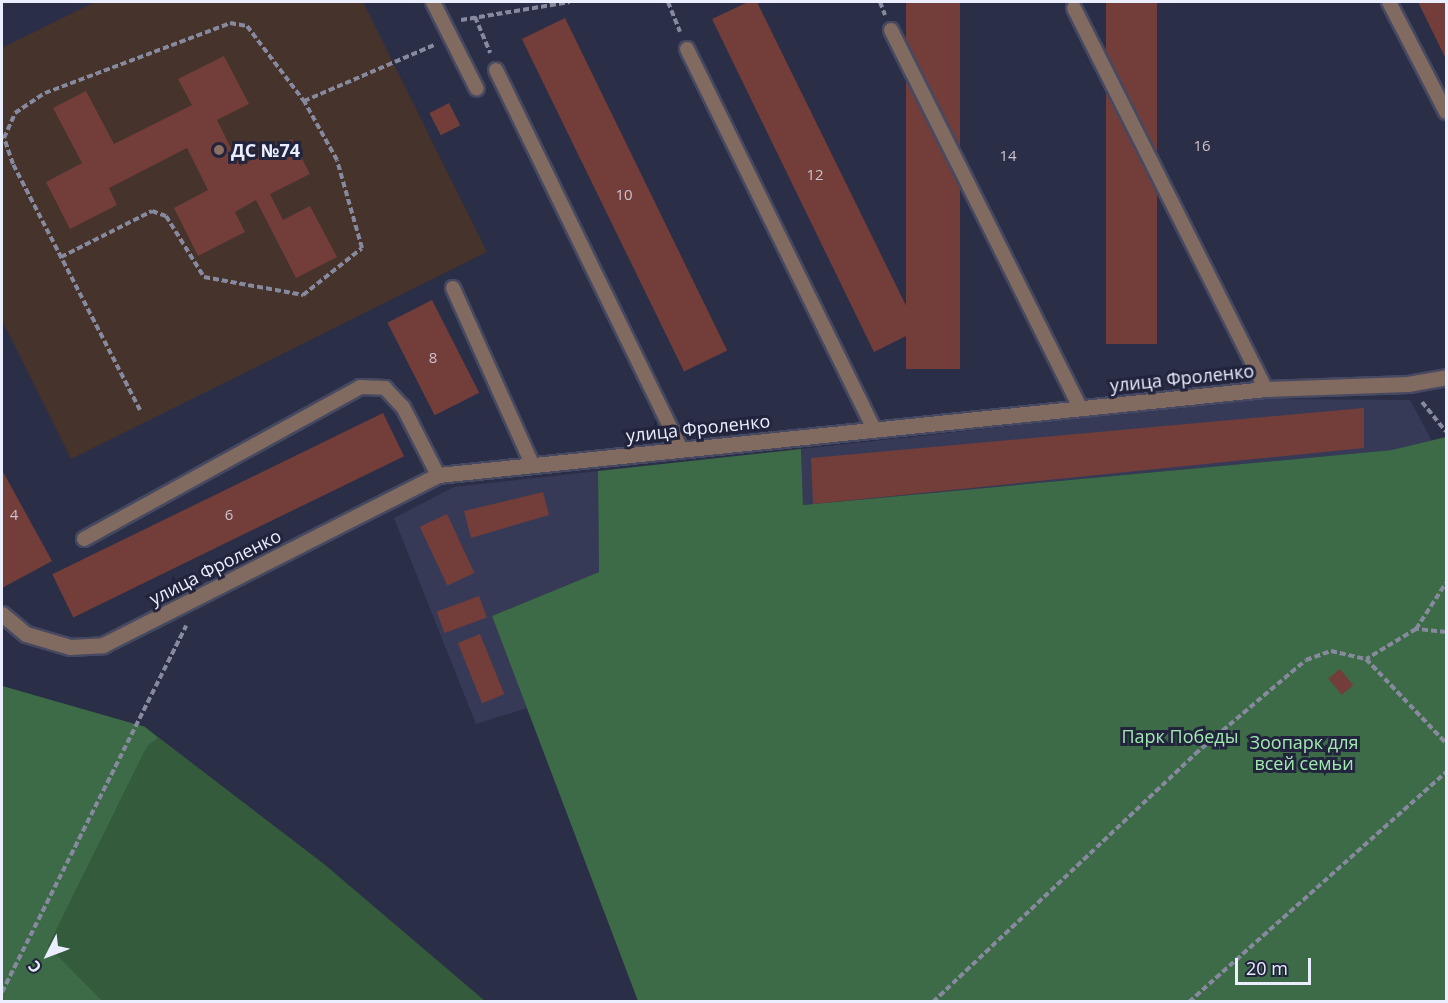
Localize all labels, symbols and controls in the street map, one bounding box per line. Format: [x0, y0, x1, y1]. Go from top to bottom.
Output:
house number: 16 [1193, 137, 1211, 155]
place label: ДС №74 [231, 139, 300, 161]
marker: ДС №74 [212, 143, 226, 157]
house number: 14 [999, 147, 1017, 165]
house number: 12 [806, 166, 824, 184]
house number: 10 [615, 186, 633, 204]
house number: 8 [429, 349, 437, 367]
street label: улица Фроленко [1109, 360, 1255, 396]
street label: улица Фроленко [625, 410, 771, 446]
house number: 4 [10, 506, 18, 524]
house number: 6 [225, 506, 233, 524]
street label: улица Фроленко [146, 525, 284, 609]
park label: Парк Победы [1121, 725, 1239, 747]
park label: Зоопарк для всей семьи [1250, 732, 1358, 774]
north arrow [18, 925, 78, 985]
scale bar [1238, 946, 1314, 984]
text: С [23, 956, 46, 978]
text: 20 m [1246, 956, 1288, 980]

